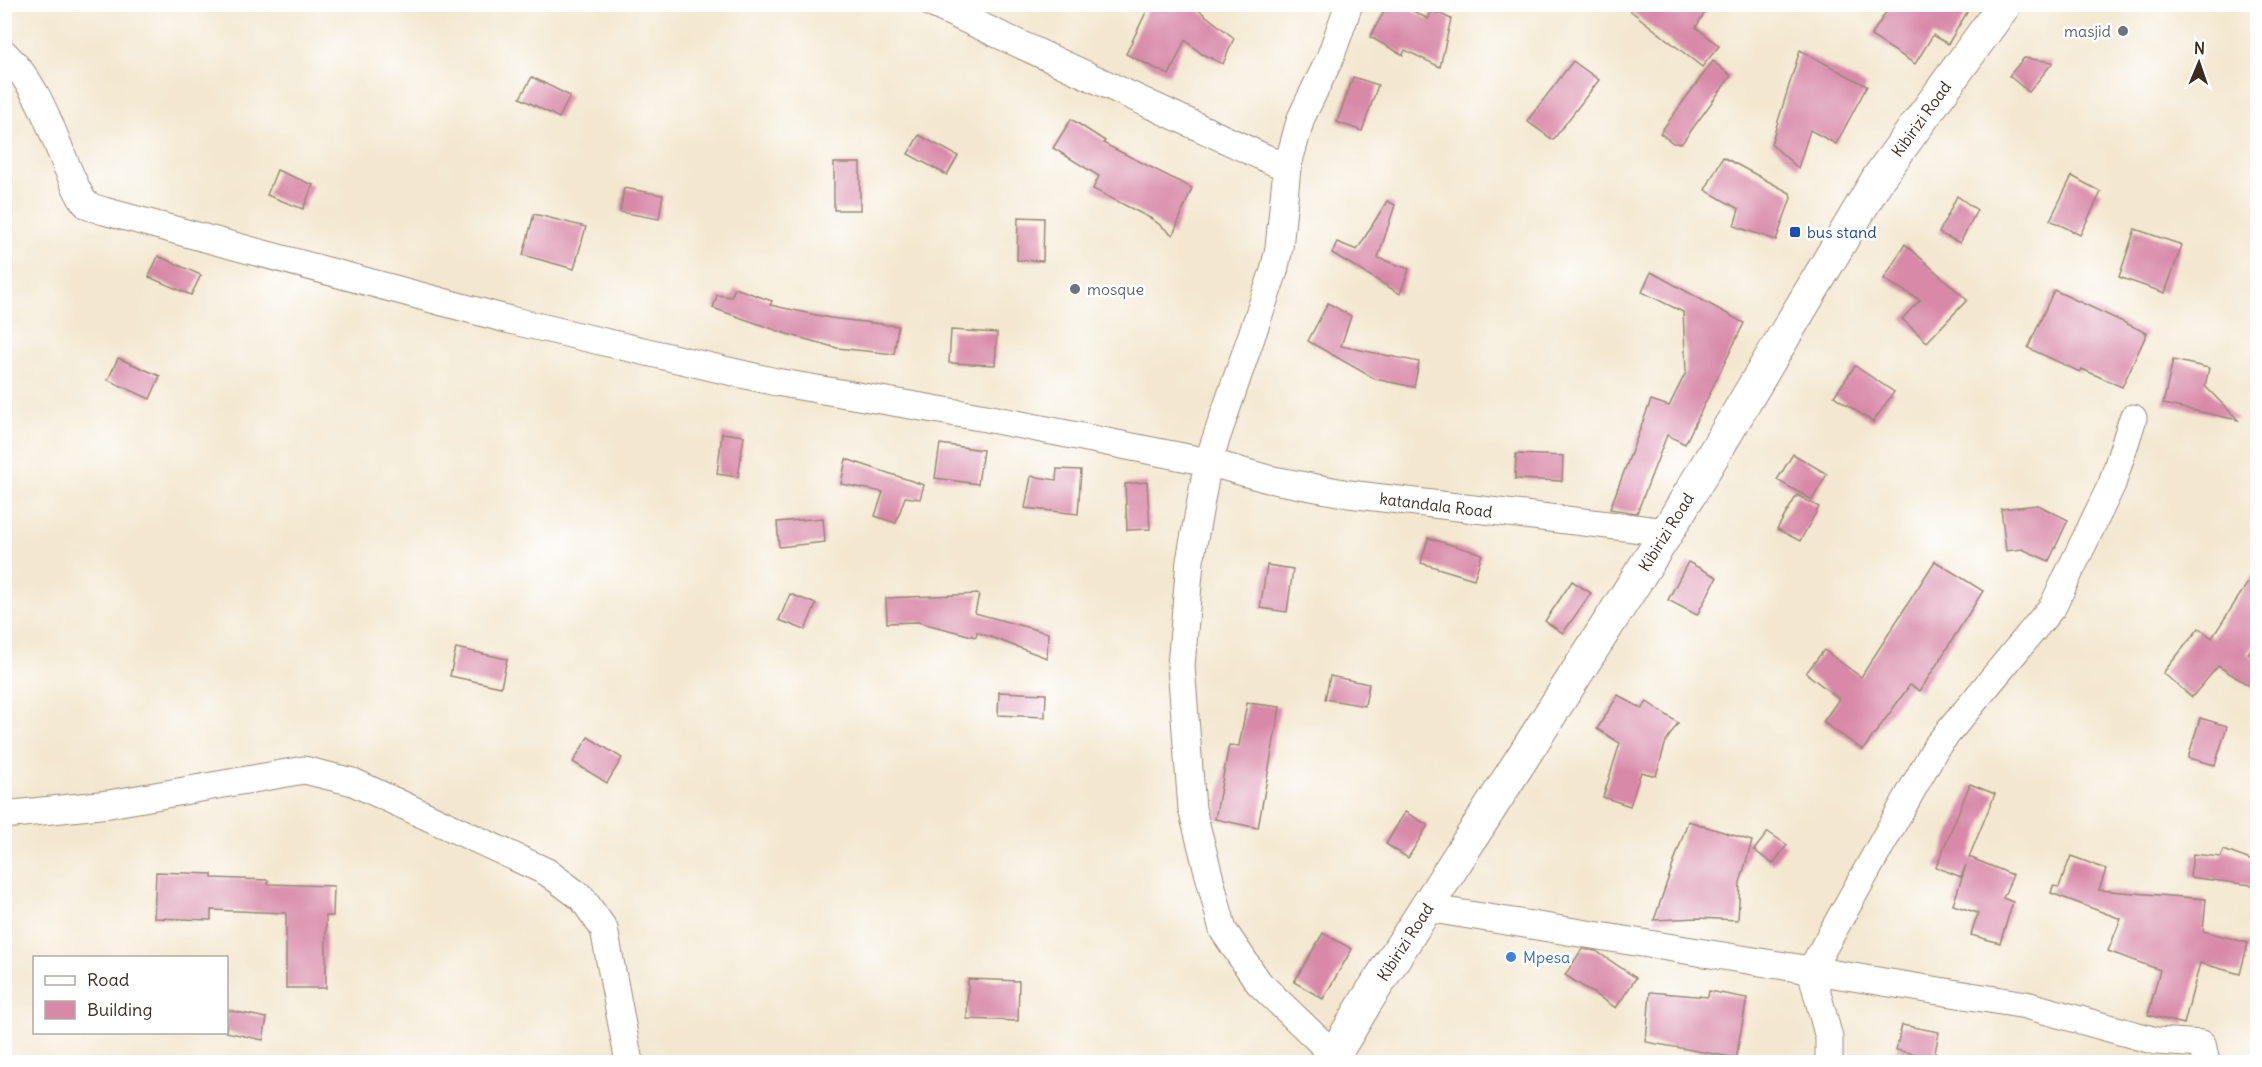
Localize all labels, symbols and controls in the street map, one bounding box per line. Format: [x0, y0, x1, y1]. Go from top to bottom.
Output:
place label: masjid [2064, 21, 2111, 41]
marker: masjid [2116, 24, 2130, 38]
north arrow [2169, 33, 2229, 93]
text: N [2194, 38, 2205, 58]
street label: Kibirizi Road [1887, 77, 1955, 161]
place label: bus stand [1807, 222, 1877, 242]
marker: bus stand [1788, 225, 1802, 239]
place label: mosque [1087, 279, 1144, 299]
marker: mosque [1068, 282, 1082, 296]
street label: katandala Road [1378, 488, 1494, 522]
street label: Kibirizi Road [1634, 489, 1698, 575]
street label: Kibirizi Road [1372, 899, 1438, 985]
place label: Mpesa [1523, 947, 1570, 967]
marker: Mpesa [1504, 950, 1518, 964]
legend [33, 956, 228, 1034]
text: Road [87, 968, 130, 991]
text: Building [87, 998, 152, 1021]

